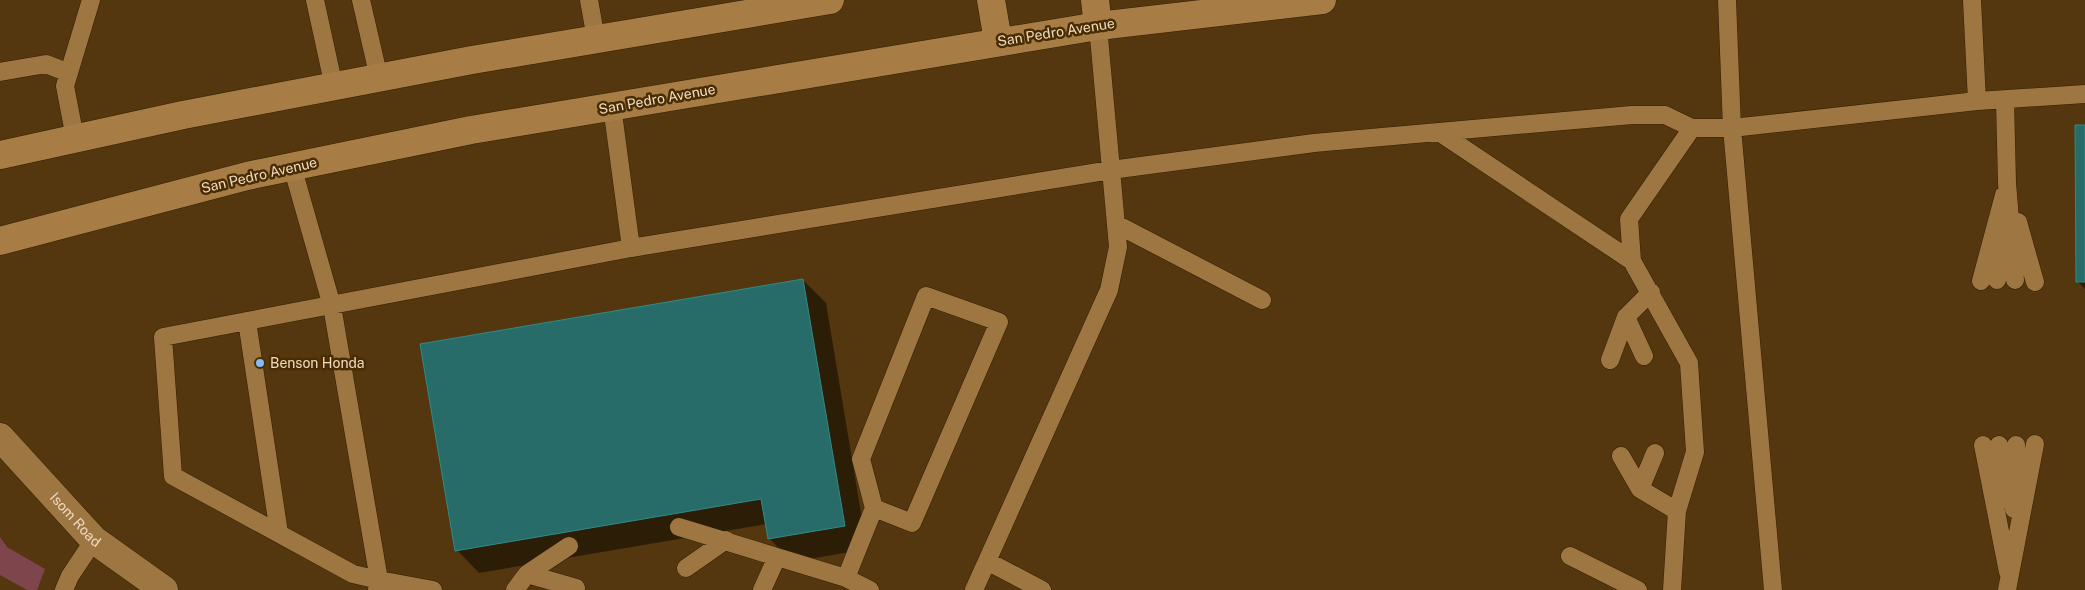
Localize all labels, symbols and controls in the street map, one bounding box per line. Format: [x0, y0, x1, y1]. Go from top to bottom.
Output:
street label: San Pedro Avenue [996, 15, 1116, 49]
street label: San Pedro Avenue [597, 81, 717, 117]
street label: San Pedro Avenue [200, 154, 319, 196]
place label: Benson Honda [270, 355, 365, 371]
marker: Benson Honda [254, 357, 266, 369]
street label: Isom Road [47, 489, 104, 550]

